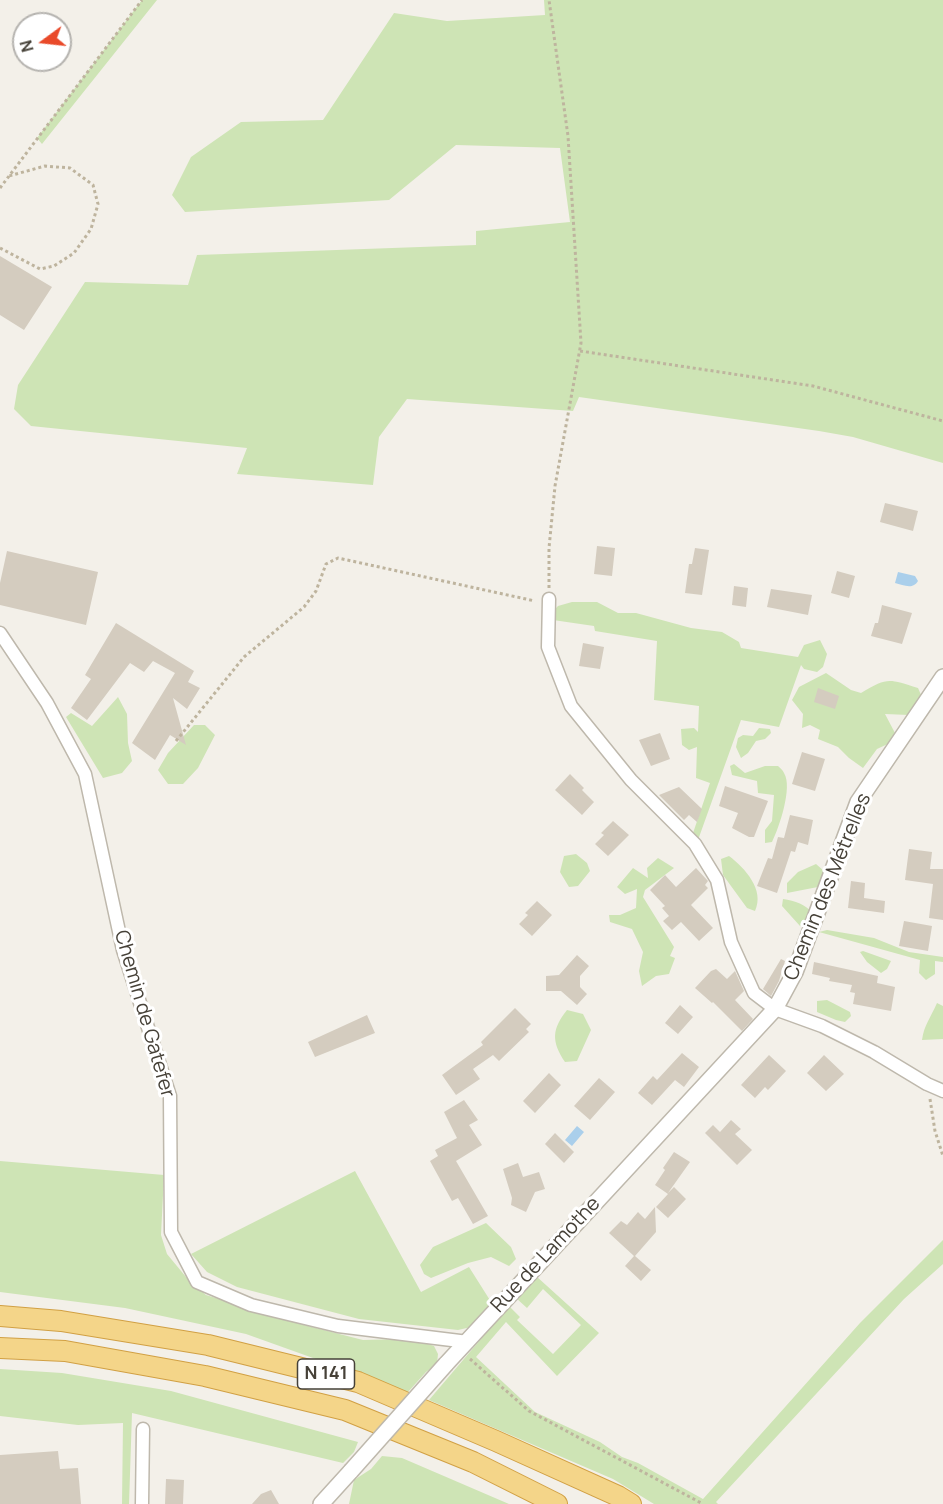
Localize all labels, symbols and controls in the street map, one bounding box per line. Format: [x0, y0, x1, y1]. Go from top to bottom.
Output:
north arrow [12, 12, 72, 72]
text: N [14, 38, 39, 55]
street label: Chemin des Métrelles [779, 790, 877, 984]
street label: Chemin de Gatefer [109, 928, 179, 1100]
street label: Rue de Lamothe [486, 1192, 606, 1318]
road number: N 141 [298, 1359, 354, 1389]

